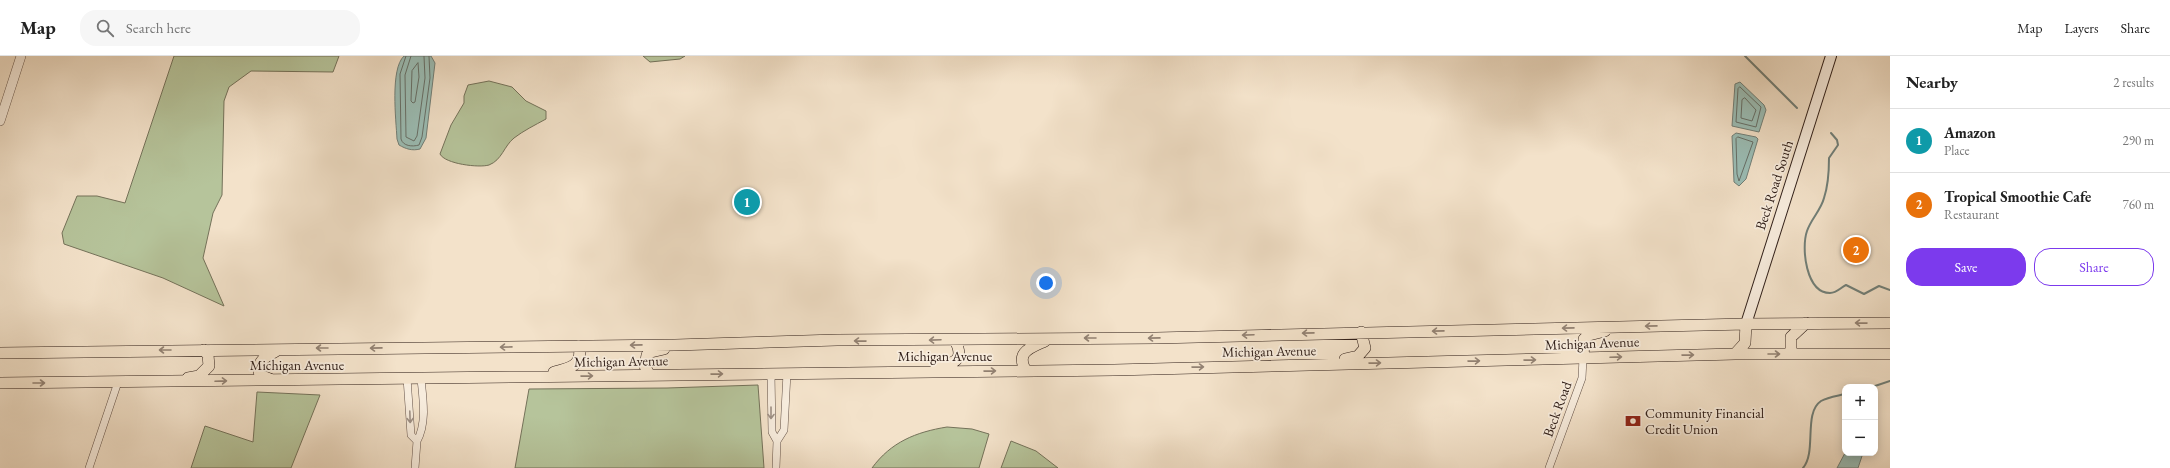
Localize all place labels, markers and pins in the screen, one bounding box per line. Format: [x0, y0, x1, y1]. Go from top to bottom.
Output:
pin: 1 [734, 187, 760, 217]
pin: 2 [1843, 235, 1869, 265]
place label: Community Financial Credit Union [1645, 404, 1765, 438]
bank icon: Community Financial Credit Union [1624, 412, 1642, 430]

